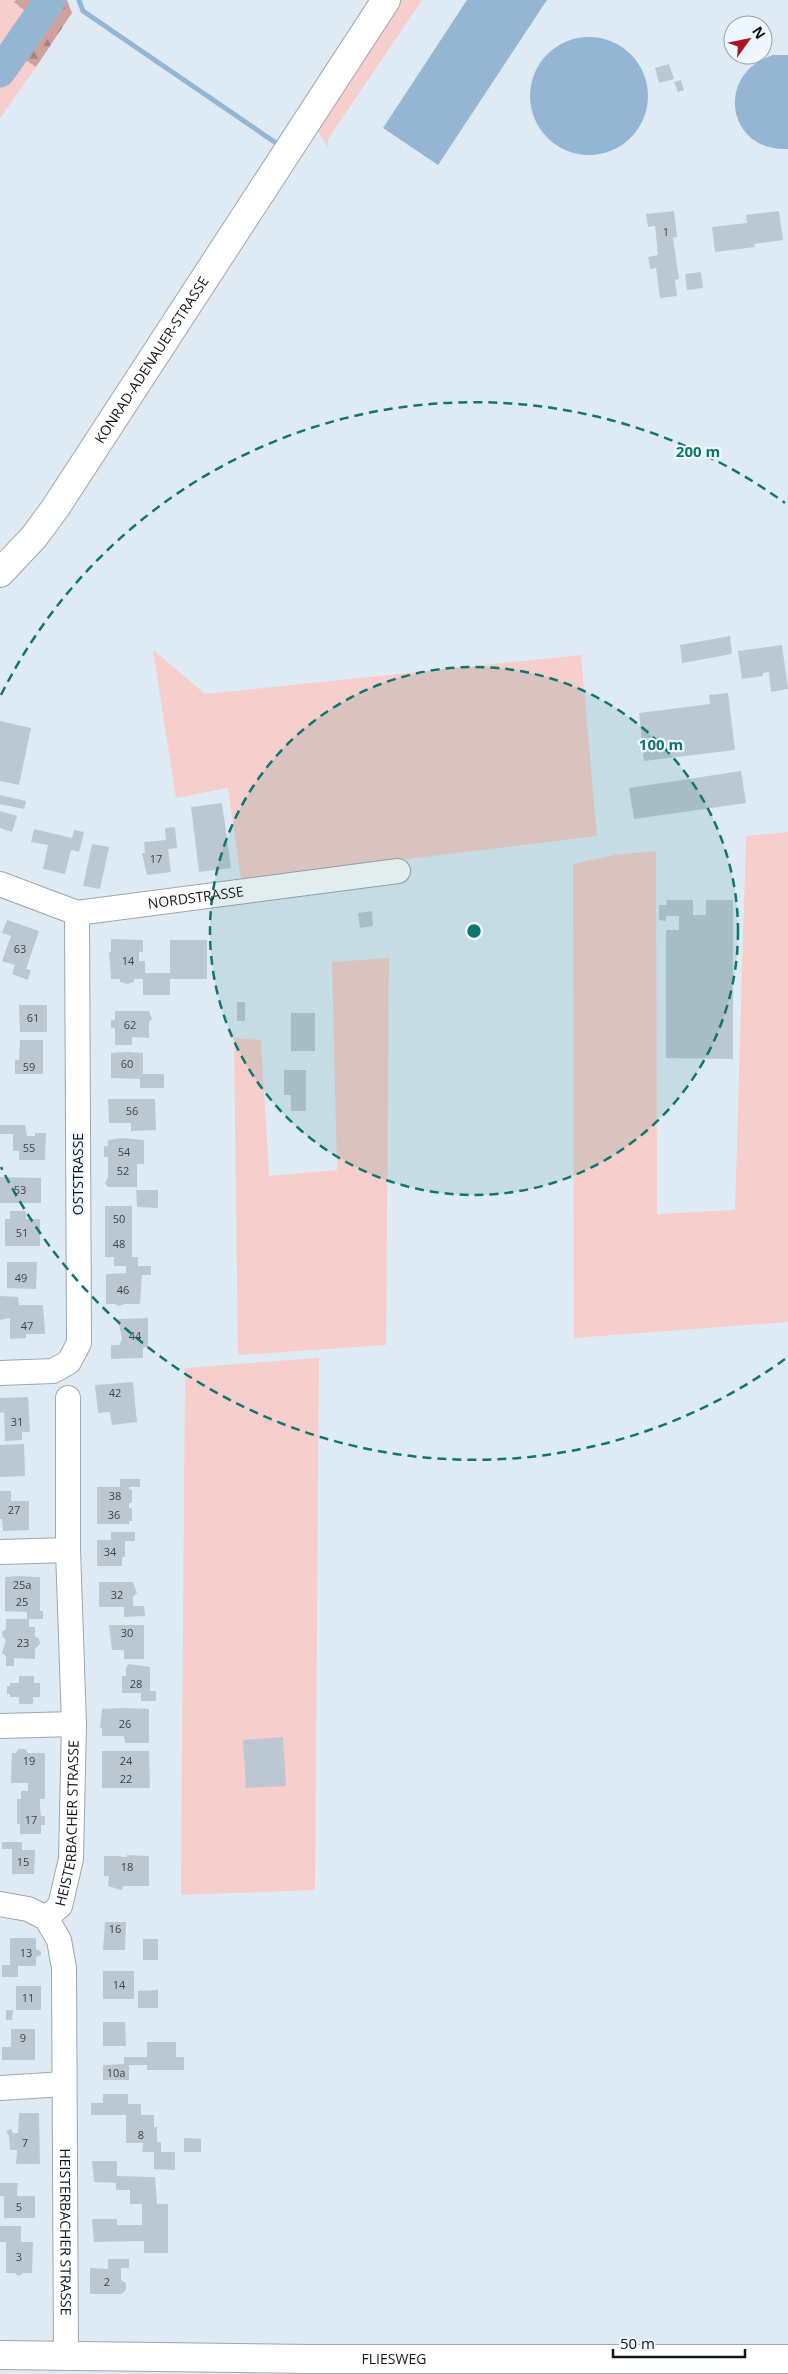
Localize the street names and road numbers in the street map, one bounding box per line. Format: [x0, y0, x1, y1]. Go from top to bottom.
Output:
street label: KONRAD-ADENAUER-STRASSE [90, 273, 213, 447]
street label: NORDSTRASSE [147, 881, 245, 913]
street label: OSTSTRASSE [68, 1133, 87, 1215]
street label: HEISTERBACHER STRASSE [50, 1740, 83, 1908]
street label: HEISTERBACHER STRASSE [56, 2148, 76, 2316]
street label: FLIESWEG [362, 2349, 426, 2368]

